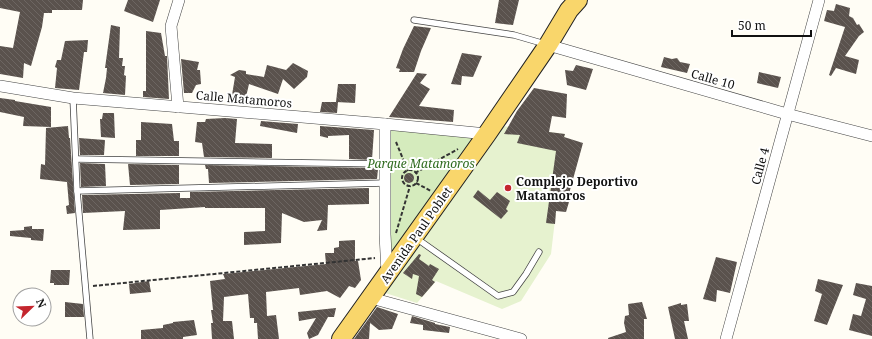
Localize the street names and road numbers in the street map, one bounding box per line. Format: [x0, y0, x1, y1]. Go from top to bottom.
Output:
street label: Calle 10 [689, 65, 737, 93]
street label: Calle Matamoros [195, 86, 293, 112]
street label: Calle 4 [747, 145, 773, 186]
street label: Avenida Paul Poblet [376, 183, 456, 287]

